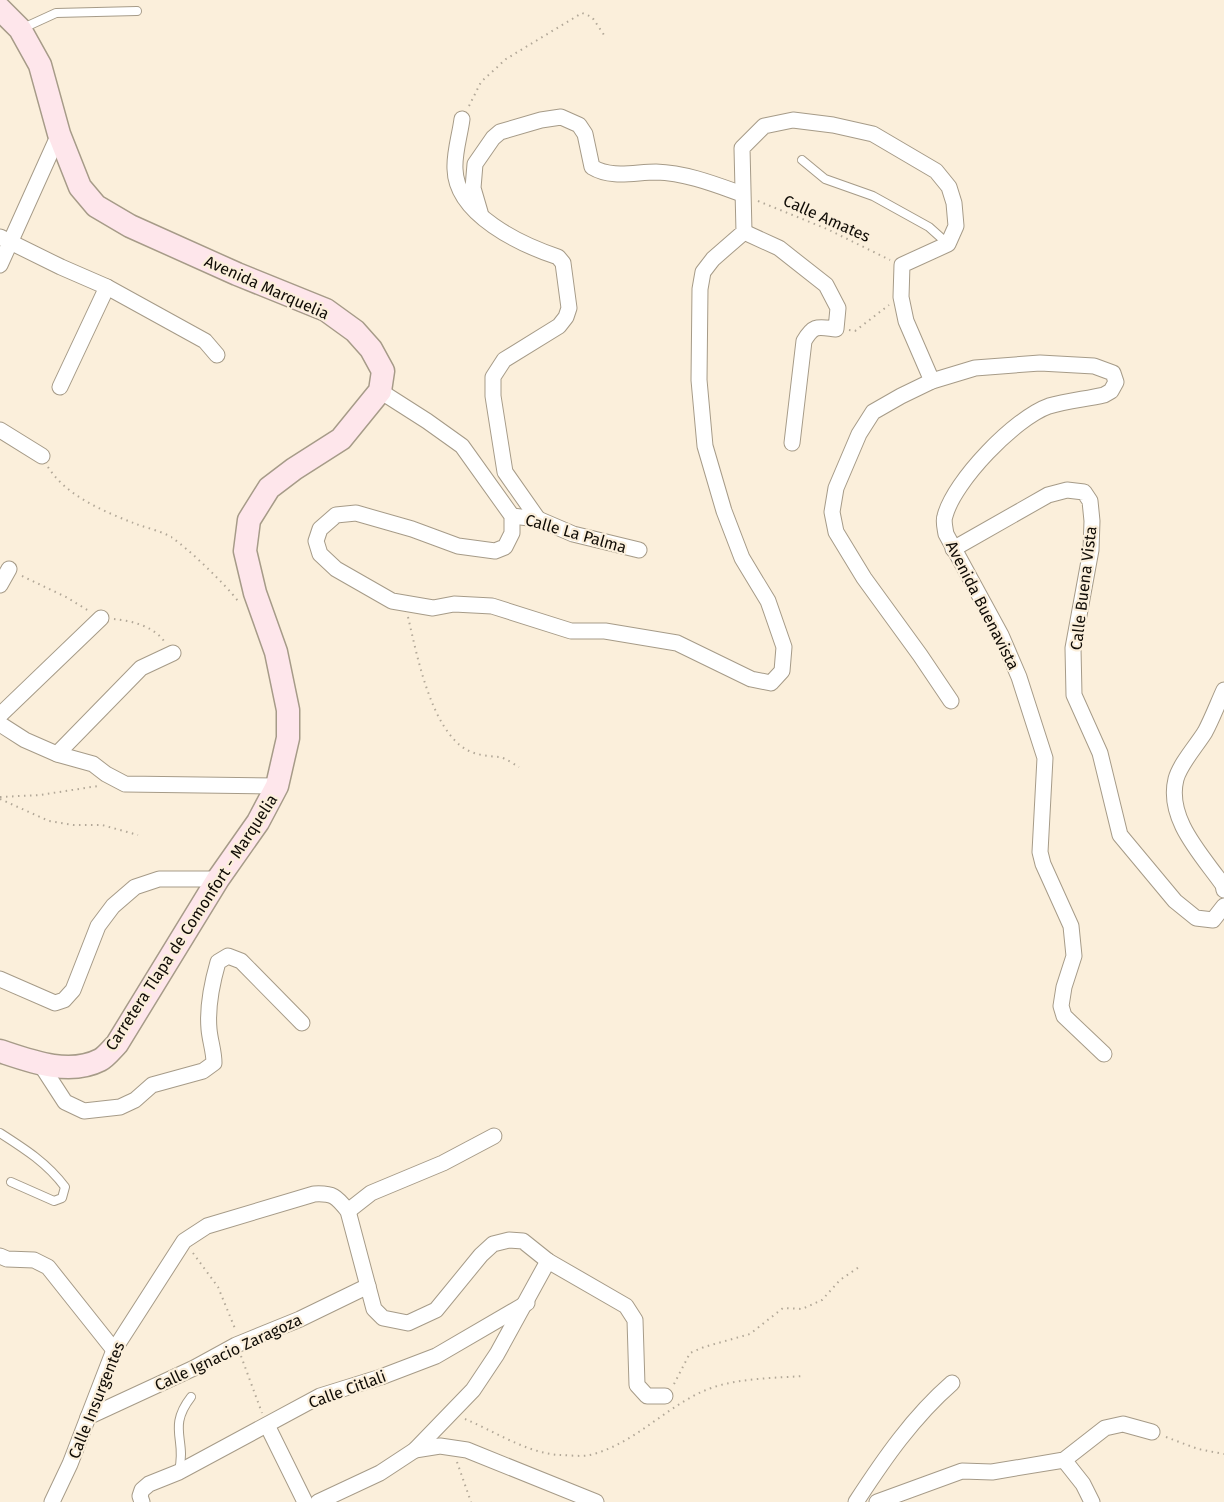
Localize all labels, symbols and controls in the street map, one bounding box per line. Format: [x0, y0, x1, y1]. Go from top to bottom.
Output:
street label: Calle Amates [780, 191, 873, 246]
street label: Avenida Marquelia [202, 251, 332, 323]
street label: Calle La Palma [523, 510, 629, 557]
street label: Calle Buena Vista [1066, 525, 1101, 651]
street label: Avenida Buenavista [942, 538, 1023, 673]
street label: Carretera Tlapa de Comonfort - Marquelia [101, 791, 281, 1054]
street label: Calle Ignacio Zaragoza [152, 1310, 305, 1395]
street label: Calle Insurgentes [64, 1339, 129, 1461]
street label: Calle Citlali [306, 1367, 388, 1412]

